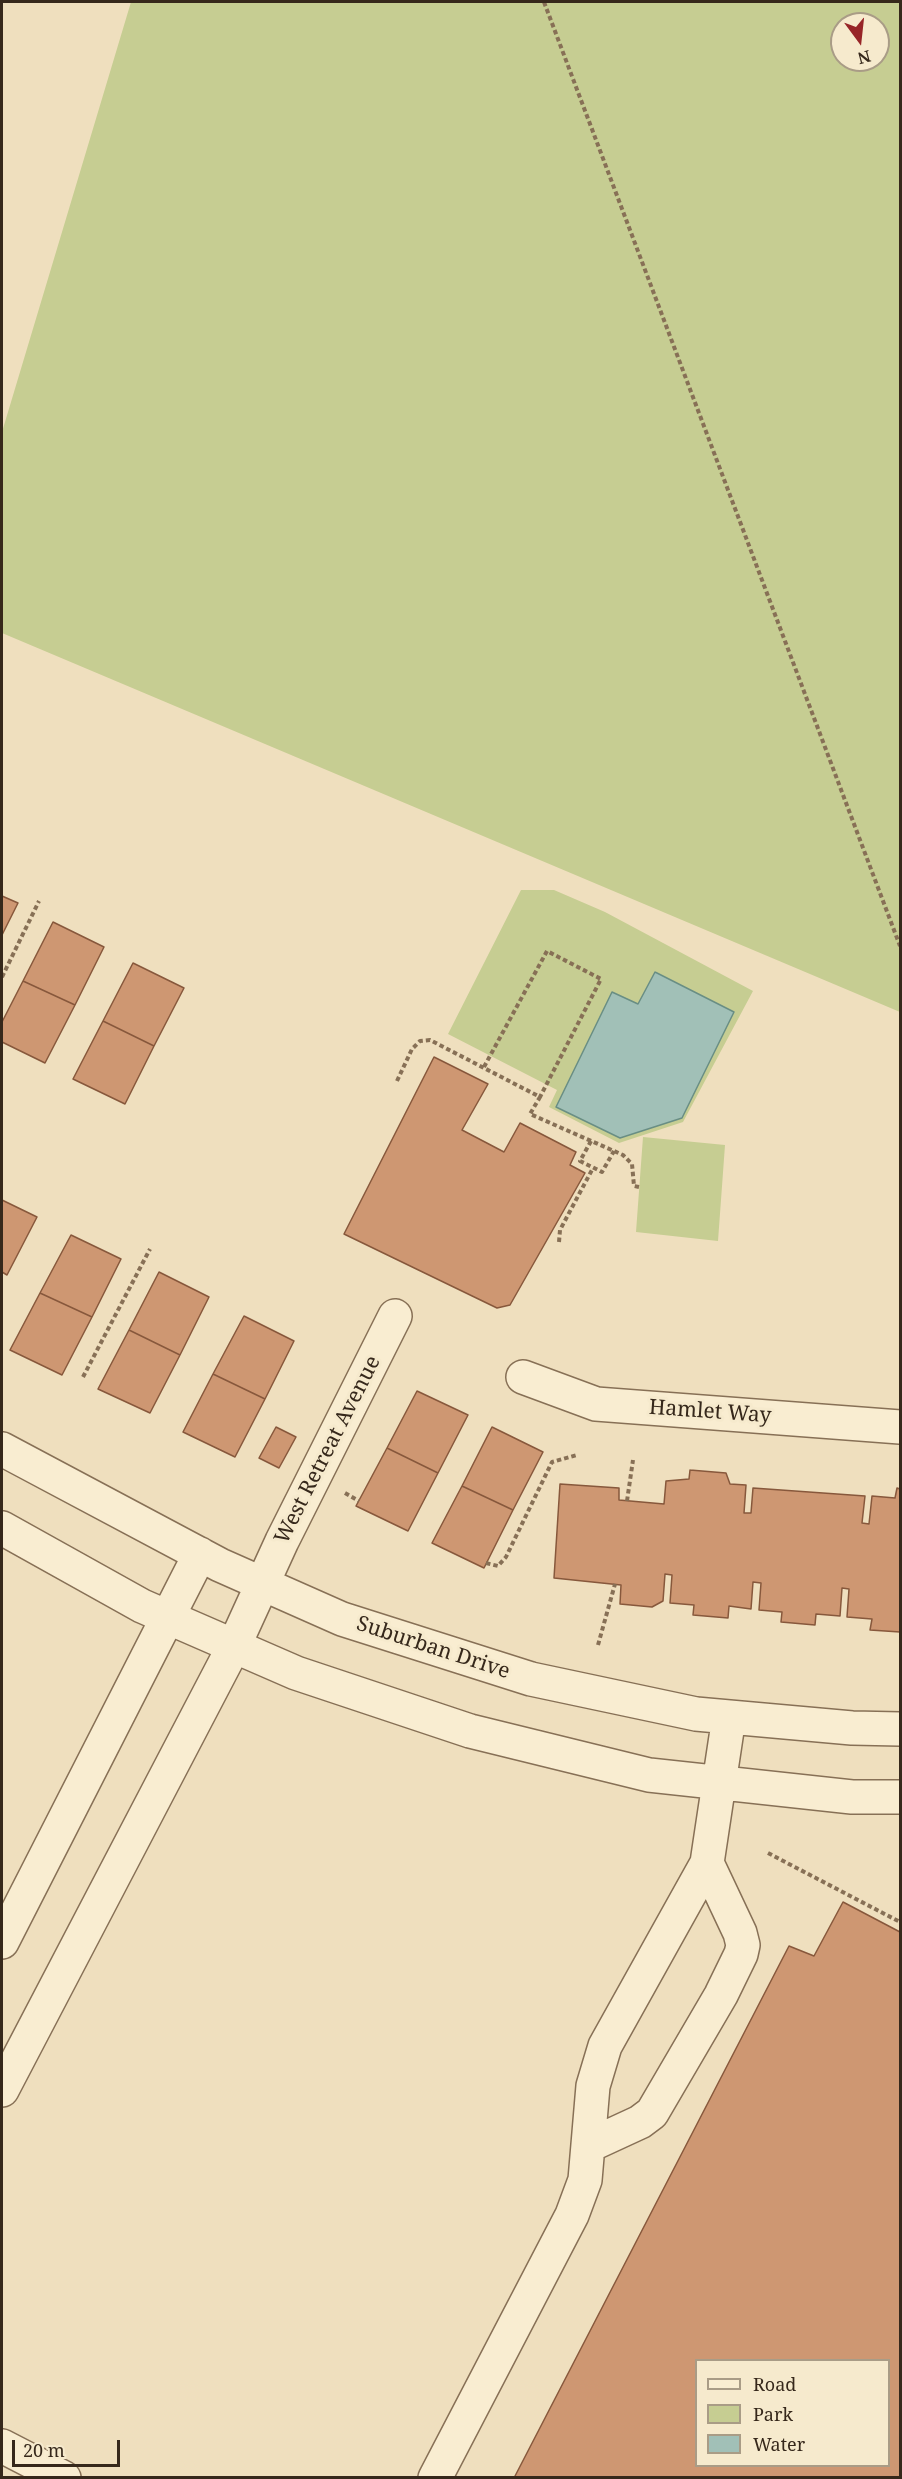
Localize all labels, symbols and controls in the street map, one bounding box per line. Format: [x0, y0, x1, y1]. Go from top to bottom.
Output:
north arrow [830, 12, 890, 72]
text: N [855, 45, 873, 70]
street label: West Retreat Avenue [270, 1352, 386, 1548]
street label: Hamlet Way [648, 1395, 772, 1429]
street label: Suburban Drive [353, 1611, 513, 1685]
legend [695, 2359, 890, 2467]
text: Road [753, 2372, 796, 2396]
text: Park [753, 2402, 793, 2426]
scale bar [15, 2428, 123, 2466]
text: Water [753, 2432, 805, 2456]
text: 20 m [23, 2438, 65, 2462]

